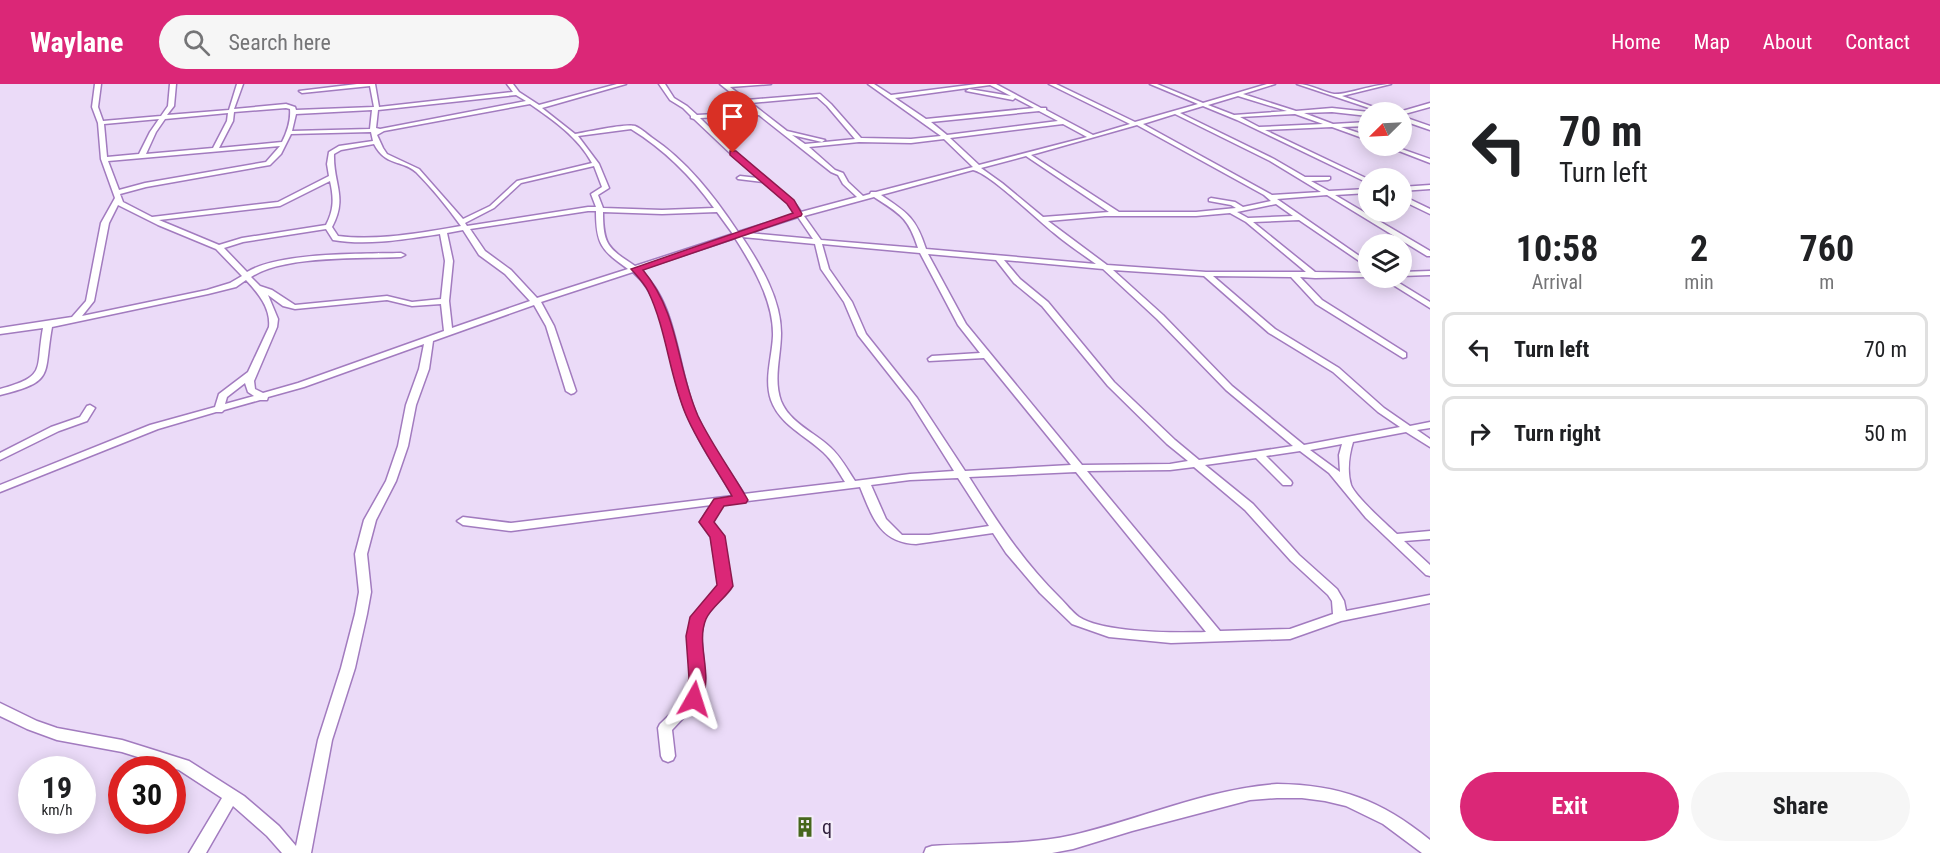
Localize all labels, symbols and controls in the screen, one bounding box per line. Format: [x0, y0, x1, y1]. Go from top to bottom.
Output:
search box [159, 15, 579, 69]
text: Waylane [30, 26, 123, 59]
icon: search [180, 26, 213, 59]
text: Search here [228, 30, 331, 55]
text: Home [1611, 30, 1661, 54]
text: Map [1694, 30, 1730, 54]
text: About [1763, 30, 1812, 54]
text: Contact [1845, 30, 1910, 54]
pin [707, 91, 758, 153]
icon: arrive [716, 100, 749, 133]
north arrow [1358, 102, 1412, 156]
map controls [1358, 102, 1412, 288]
text: 70 m [1559, 107, 1642, 156]
icon: left [1460, 108, 1538, 186]
text: Turn left [1559, 157, 1648, 189]
button: sound [1358, 168, 1412, 222]
text: 10:58 [1516, 228, 1598, 270]
text: 2 [1690, 228, 1708, 270]
text: 760 [1800, 228, 1854, 270]
button: layers [1358, 234, 1412, 288]
text: Arrival [1532, 270, 1583, 294]
text: min [1684, 270, 1714, 294]
text: m [1819, 270, 1834, 294]
icon: left [1463, 333, 1496, 366]
text: Turn left [1514, 337, 1589, 362]
text: 70 m [1864, 337, 1907, 362]
icon: right [1463, 417, 1496, 450]
text: Turn right [1514, 421, 1601, 446]
text: 50 m [1864, 421, 1907, 446]
position arrow [662, 667, 726, 731]
speed limit sign: 30 [108, 756, 186, 834]
text: 19 [42, 770, 72, 805]
button: Exit [1460, 772, 1679, 841]
button: Share [1691, 772, 1910, 841]
text: km/h [42, 801, 72, 819]
building icon: q [793, 815, 817, 839]
place label: q [822, 815, 832, 839]

